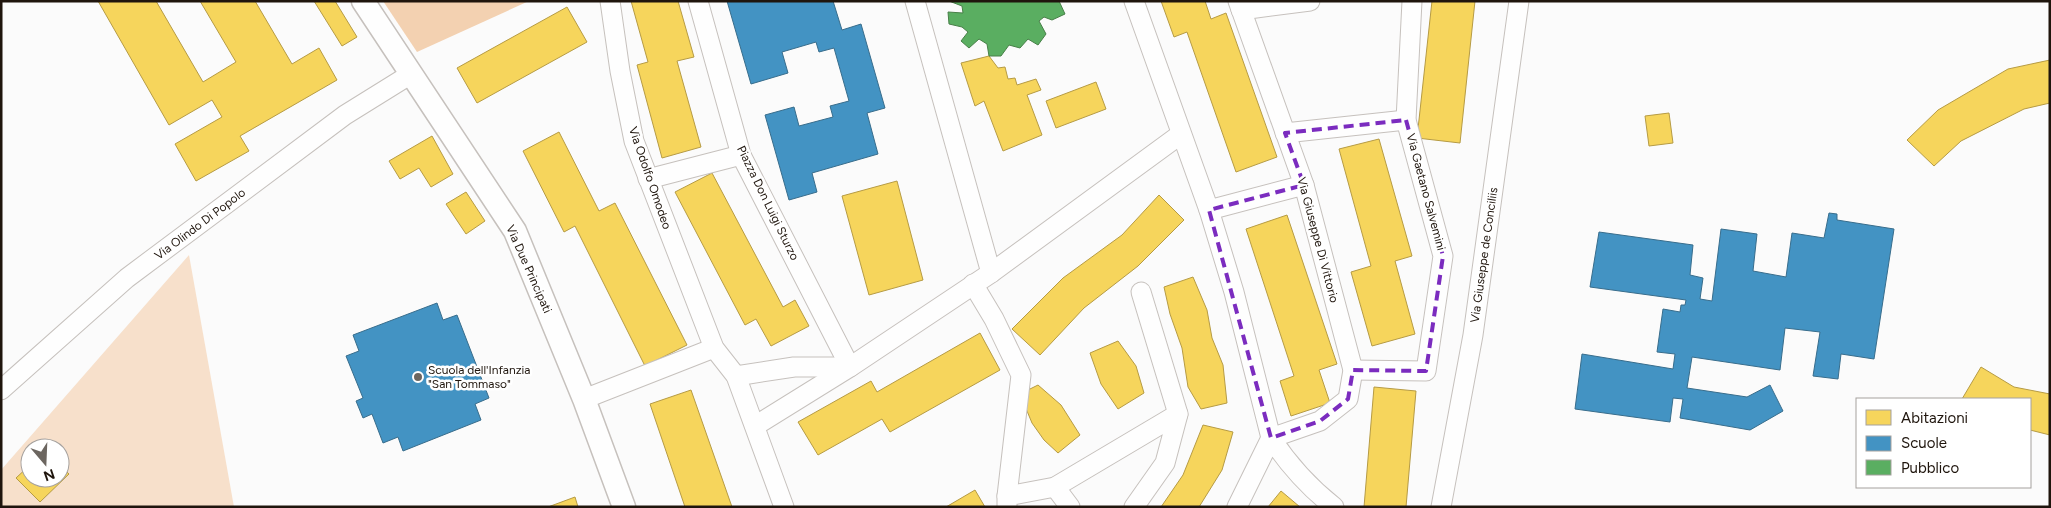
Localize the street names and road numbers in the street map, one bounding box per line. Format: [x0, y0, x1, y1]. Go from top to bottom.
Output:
street label: Via Odolfo Omodeo [626, 125, 674, 231]
street label: Via Gaetano Salvemini [1404, 132, 1448, 252]
street label: Piazza Don Luigi Sturzo [734, 143, 802, 263]
street label: Via Giuseppe Di Vittorio [1294, 176, 1342, 304]
street label: Via Olindo Di Popolo [152, 185, 248, 263]
street label: Via Giuseppe de Conciliis [1468, 186, 1500, 324]
street label: Via Due Principati [503, 223, 555, 315]

